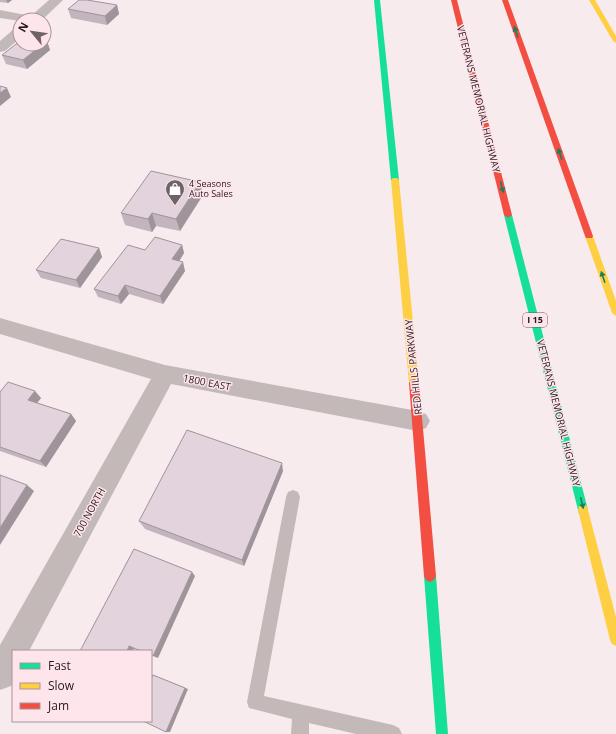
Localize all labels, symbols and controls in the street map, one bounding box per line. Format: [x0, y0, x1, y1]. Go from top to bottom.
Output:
north arrow [12, 12, 52, 52]
text: N [14, 19, 32, 34]
street label: VETERANS MEMORIAL HIGHWAY [454, 24, 504, 174]
one-way arrow [513, 25, 519, 37]
one-way arrow [556, 148, 562, 160]
place label: 4 Seasons Auto Sales [189, 177, 233, 200]
shop icon: 4 Seasons Auto Sales [164, 178, 186, 206]
one-way arrow [499, 181, 505, 193]
one-way arrow [600, 270, 606, 282]
road number: I 15 [523, 313, 547, 327]
street label: RED HILLS PARKWAY [401, 318, 425, 415]
street label: VETERANS MEMORIAL HIGHWAY [534, 338, 584, 488]
street label: 1800 EAST [182, 371, 233, 394]
street label: 700 NORTH [70, 485, 108, 539]
one-way arrow [579, 497, 585, 509]
legend [12, 650, 152, 722]
text: Fast [48, 657, 71, 674]
text: Slow [48, 677, 75, 694]
text: Jam [47, 697, 69, 714]

